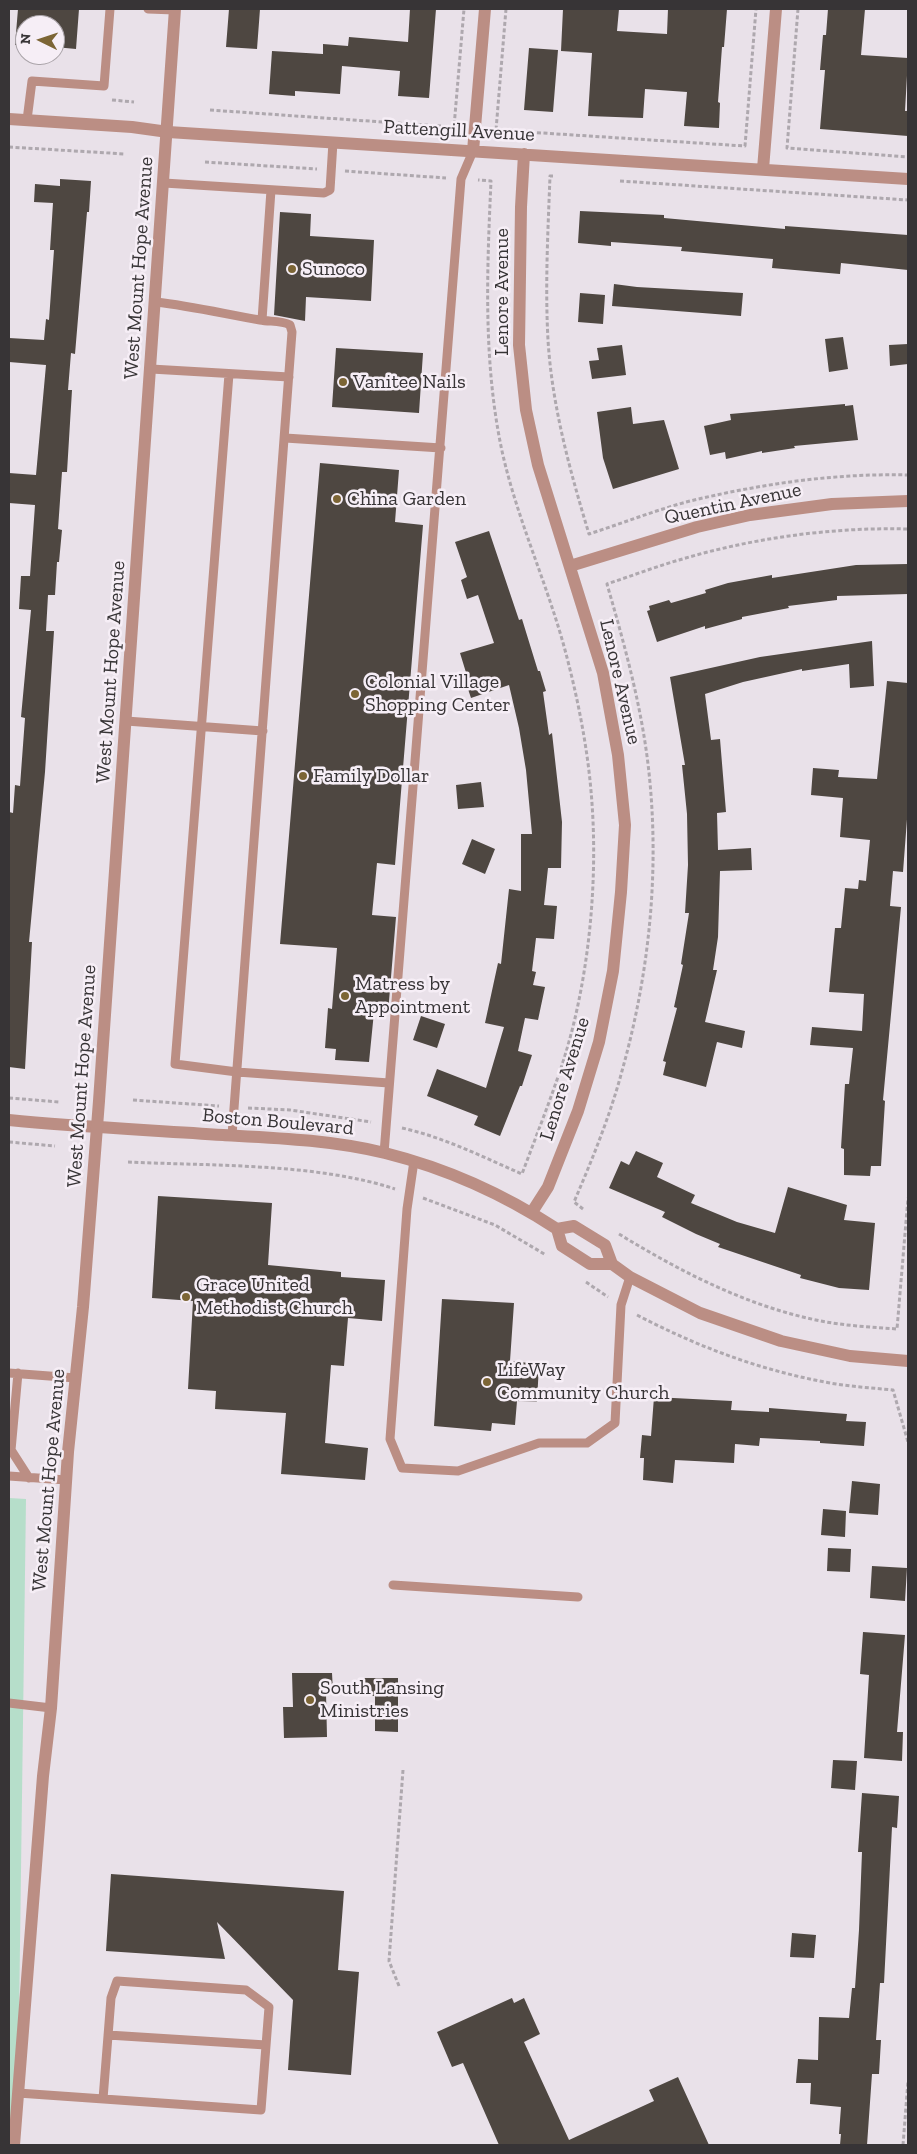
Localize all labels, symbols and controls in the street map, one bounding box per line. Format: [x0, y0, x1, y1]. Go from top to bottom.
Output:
north arrow [15, 15, 65, 65]
text: N [17, 33, 34, 45]
street label: Pattengill Avenue [383, 115, 535, 147]
street label: West Mount Hope Avenue [119, 156, 159, 380]
street label: Lenore Avenue [490, 228, 514, 356]
place label: Sunoco [302, 257, 365, 281]
marker: Sunoco [286, 263, 298, 275]
place label: Vanitee Nails [353, 370, 466, 394]
marker: Vanitee Nails [337, 376, 349, 388]
street label: Quentin Avenue [662, 478, 804, 530]
place label: China Garden [347, 487, 466, 511]
marker: China Garden [331, 493, 343, 505]
street label: West Mount Hope Avenue [91, 560, 131, 784]
street label: Lenore Avenue [594, 617, 646, 747]
place label: Colonial Village Shopping Center [365, 670, 511, 717]
marker: Colonial Village Shopping Center [349, 688, 361, 700]
place label: Family Dollar [313, 764, 429, 788]
marker: Family Dollar [297, 770, 309, 782]
street label: West Mount Hope Avenue [62, 964, 102, 1188]
place label: Matress by Appointment [355, 972, 470, 1019]
marker: Matress by Appointment [339, 990, 351, 1002]
street label: Lenore Avenue [535, 1014, 595, 1144]
street label: Boston Boulevard [201, 1103, 355, 1141]
place label: Grace United Methodist Church [196, 1273, 353, 1320]
marker: Grace United Methodist Church [180, 1291, 192, 1303]
place label: LifeWay Community Church [497, 1358, 669, 1405]
street label: West Mount Hope Avenue [27, 1368, 71, 1592]
marker: LifeWay Community Church [481, 1376, 493, 1388]
place label: South Lansing Ministries [320, 1676, 444, 1723]
marker: South Lansing Ministries [304, 1694, 316, 1706]

